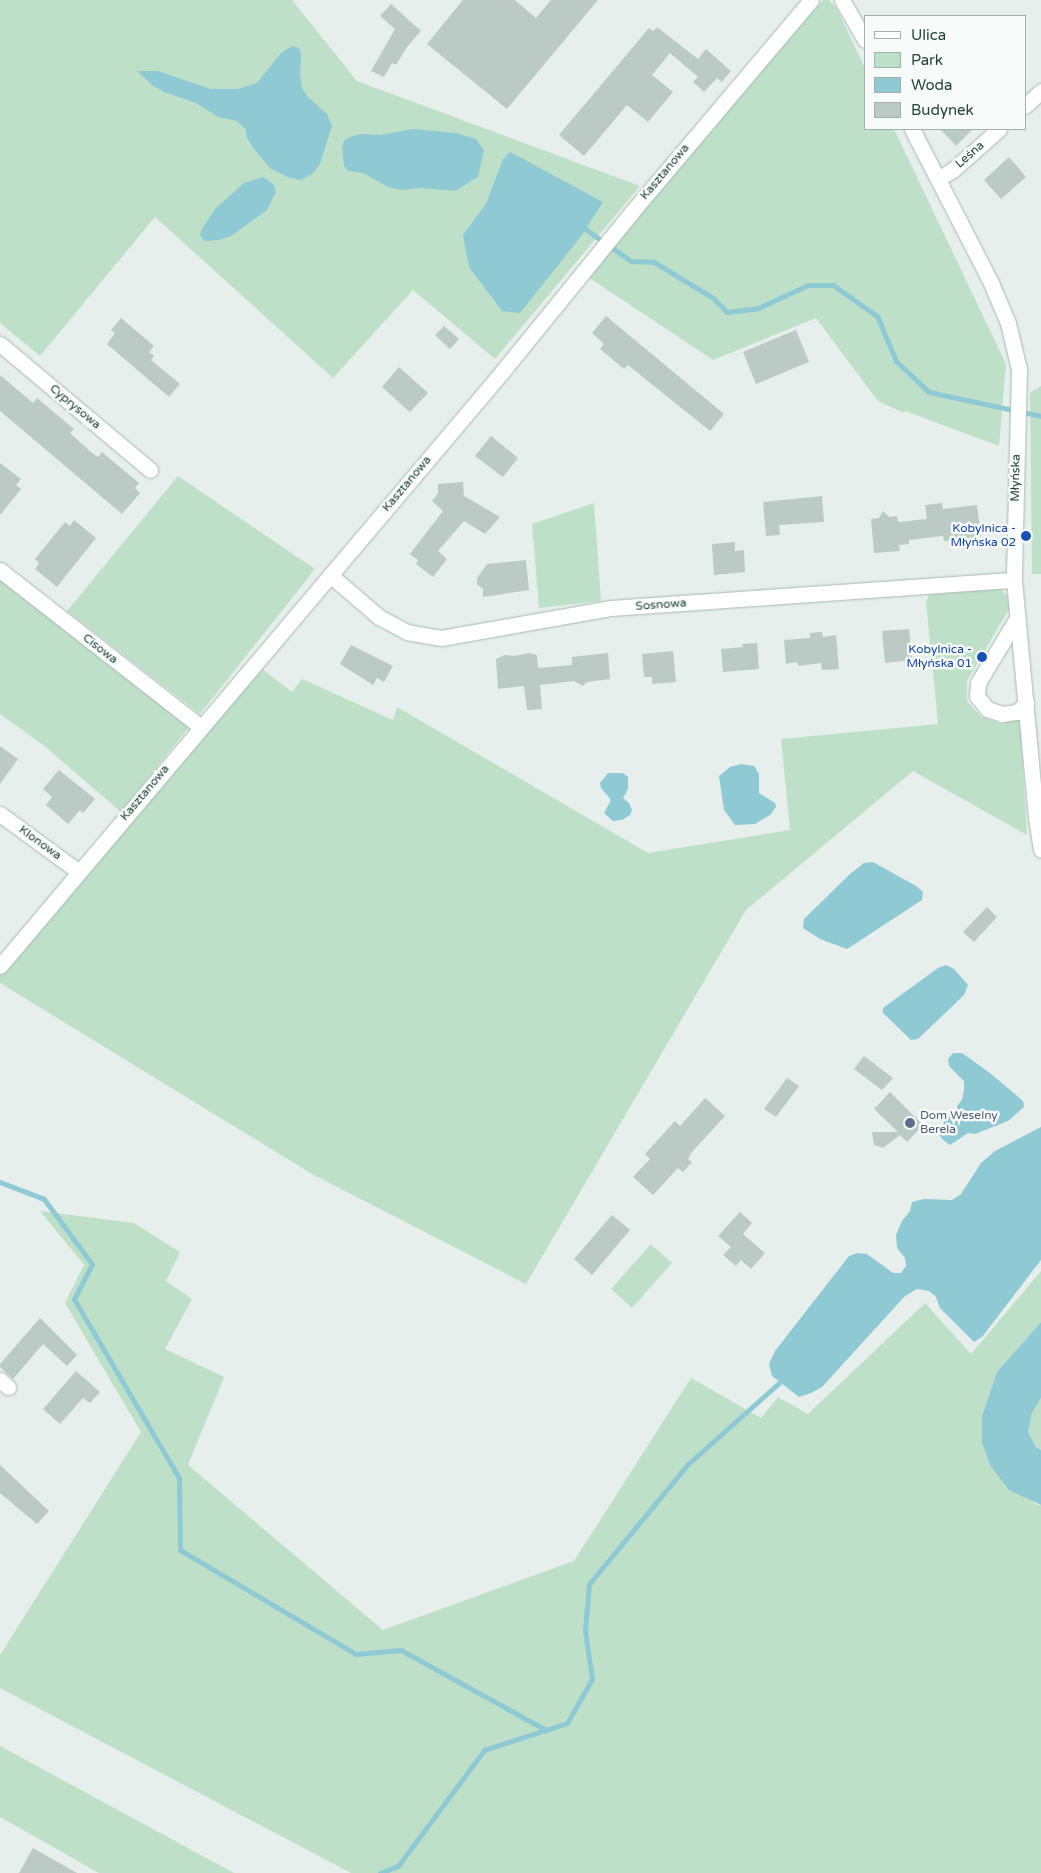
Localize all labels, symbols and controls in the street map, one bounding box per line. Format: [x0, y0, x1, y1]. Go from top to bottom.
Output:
legend [864, 15, 1026, 130]
text: Ulica [911, 26, 946, 44]
text: Park [911, 51, 943, 69]
text: Woda [911, 76, 953, 94]
text: Budynek [911, 101, 974, 119]
street label: Leśna [953, 139, 987, 171]
street label: Kasztanowa [637, 141, 693, 203]
street label: Cyprysowa [47, 382, 103, 432]
street label: Kasztanowa [379, 453, 435, 515]
street label: Młyńska [1008, 454, 1024, 502]
place label: Kobylnica - Młyńska 02 [950, 522, 1016, 550]
marker: Kobylnica - Młyńska 02 [1020, 530, 1032, 542]
street label: Sosnowa [635, 596, 687, 614]
street label: Cisowa [80, 631, 120, 667]
place label: Kobylnica - Młyńska 01 [906, 643, 972, 671]
marker: Kobylnica - Młyńska 01 [976, 651, 988, 663]
street label: Kasztanowa [117, 762, 173, 824]
street label: Klonowa [16, 823, 64, 863]
place label: Dom Weselny Berela [920, 1109, 998, 1137]
marker: Dom Weselny Berela [904, 1117, 916, 1129]

